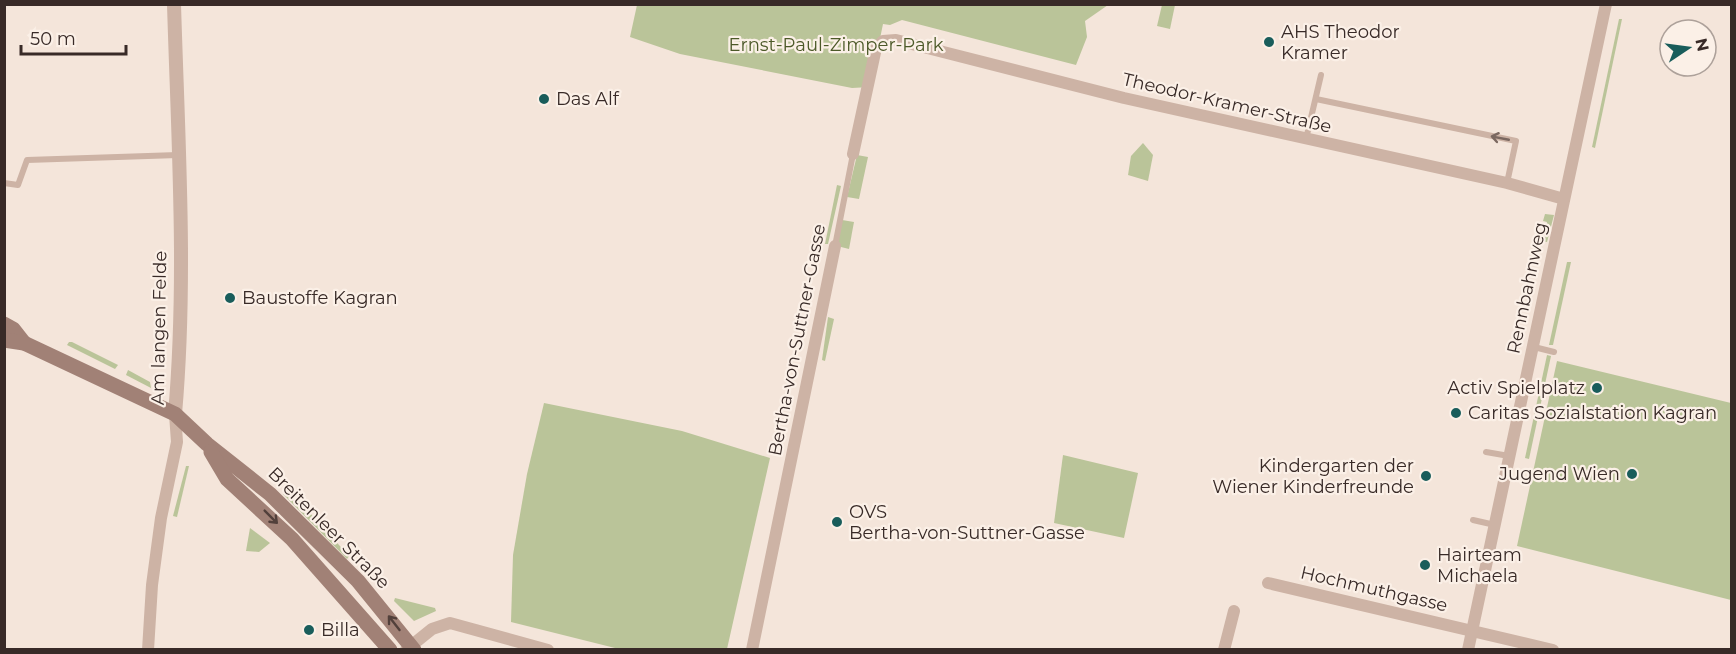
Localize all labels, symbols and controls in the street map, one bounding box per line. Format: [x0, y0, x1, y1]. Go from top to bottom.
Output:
scale bar [21, 18, 126, 56]
north arrow [1658, 18, 1718, 78]
place label: AHS Theodor Kramer [1281, 21, 1400, 64]
text: 50 m [30, 28, 76, 50]
park label: Ernst-Paul-Zimper-Park [729, 34, 944, 56]
marker: AHS Theodor Kramer [1262, 35, 1276, 49]
text: N [1691, 36, 1713, 53]
street label: Theodor-Kramer-Straße [1120, 68, 1334, 138]
place label: Das Alf [556, 88, 620, 110]
marker: Das Alf [537, 92, 551, 106]
one-way arrow [1491, 132, 1511, 143]
street label: Rennbahnweg [1502, 220, 1552, 356]
street label: Bertha-von-Suttner-Gasse [764, 222, 830, 458]
street label: Am langen Felde [147, 251, 171, 405]
place label: Baustoffe Kagran [242, 287, 398, 309]
marker: Baustoffe Kagran [223, 291, 237, 305]
place label: Activ Spielplatz [1447, 377, 1585, 399]
marker: Activ Spielplatz [1590, 381, 1604, 395]
place label: Caritas Sozialstation Kagran [1468, 402, 1717, 424]
marker: Caritas Sozialstation Kagran [1449, 406, 1463, 420]
place label: Kindergarten der Wiener Kinderfreunde [1212, 455, 1414, 498]
street label: Breitenleer Straße [264, 463, 395, 594]
place label: Jugend Wien [1498, 463, 1620, 485]
marker: Jugend Wien [1625, 467, 1639, 481]
marker: Kindergarten der Wiener Kinderfreunde [1419, 469, 1433, 483]
place label: OVS Bertha-von-Suttner-Gasse [849, 501, 1085, 544]
one-way arrow [263, 510, 278, 525]
marker: OVS Bertha-von-Suttner-Gasse [830, 515, 844, 529]
place label: Hairteam Michaela [1437, 544, 1522, 587]
marker: Hairteam Michaela [1418, 558, 1432, 572]
street label: Hochmuthgasse [1298, 561, 1450, 617]
one-way arrow [388, 615, 401, 631]
place label: Billa [321, 619, 360, 641]
marker: Billa [302, 623, 316, 637]

